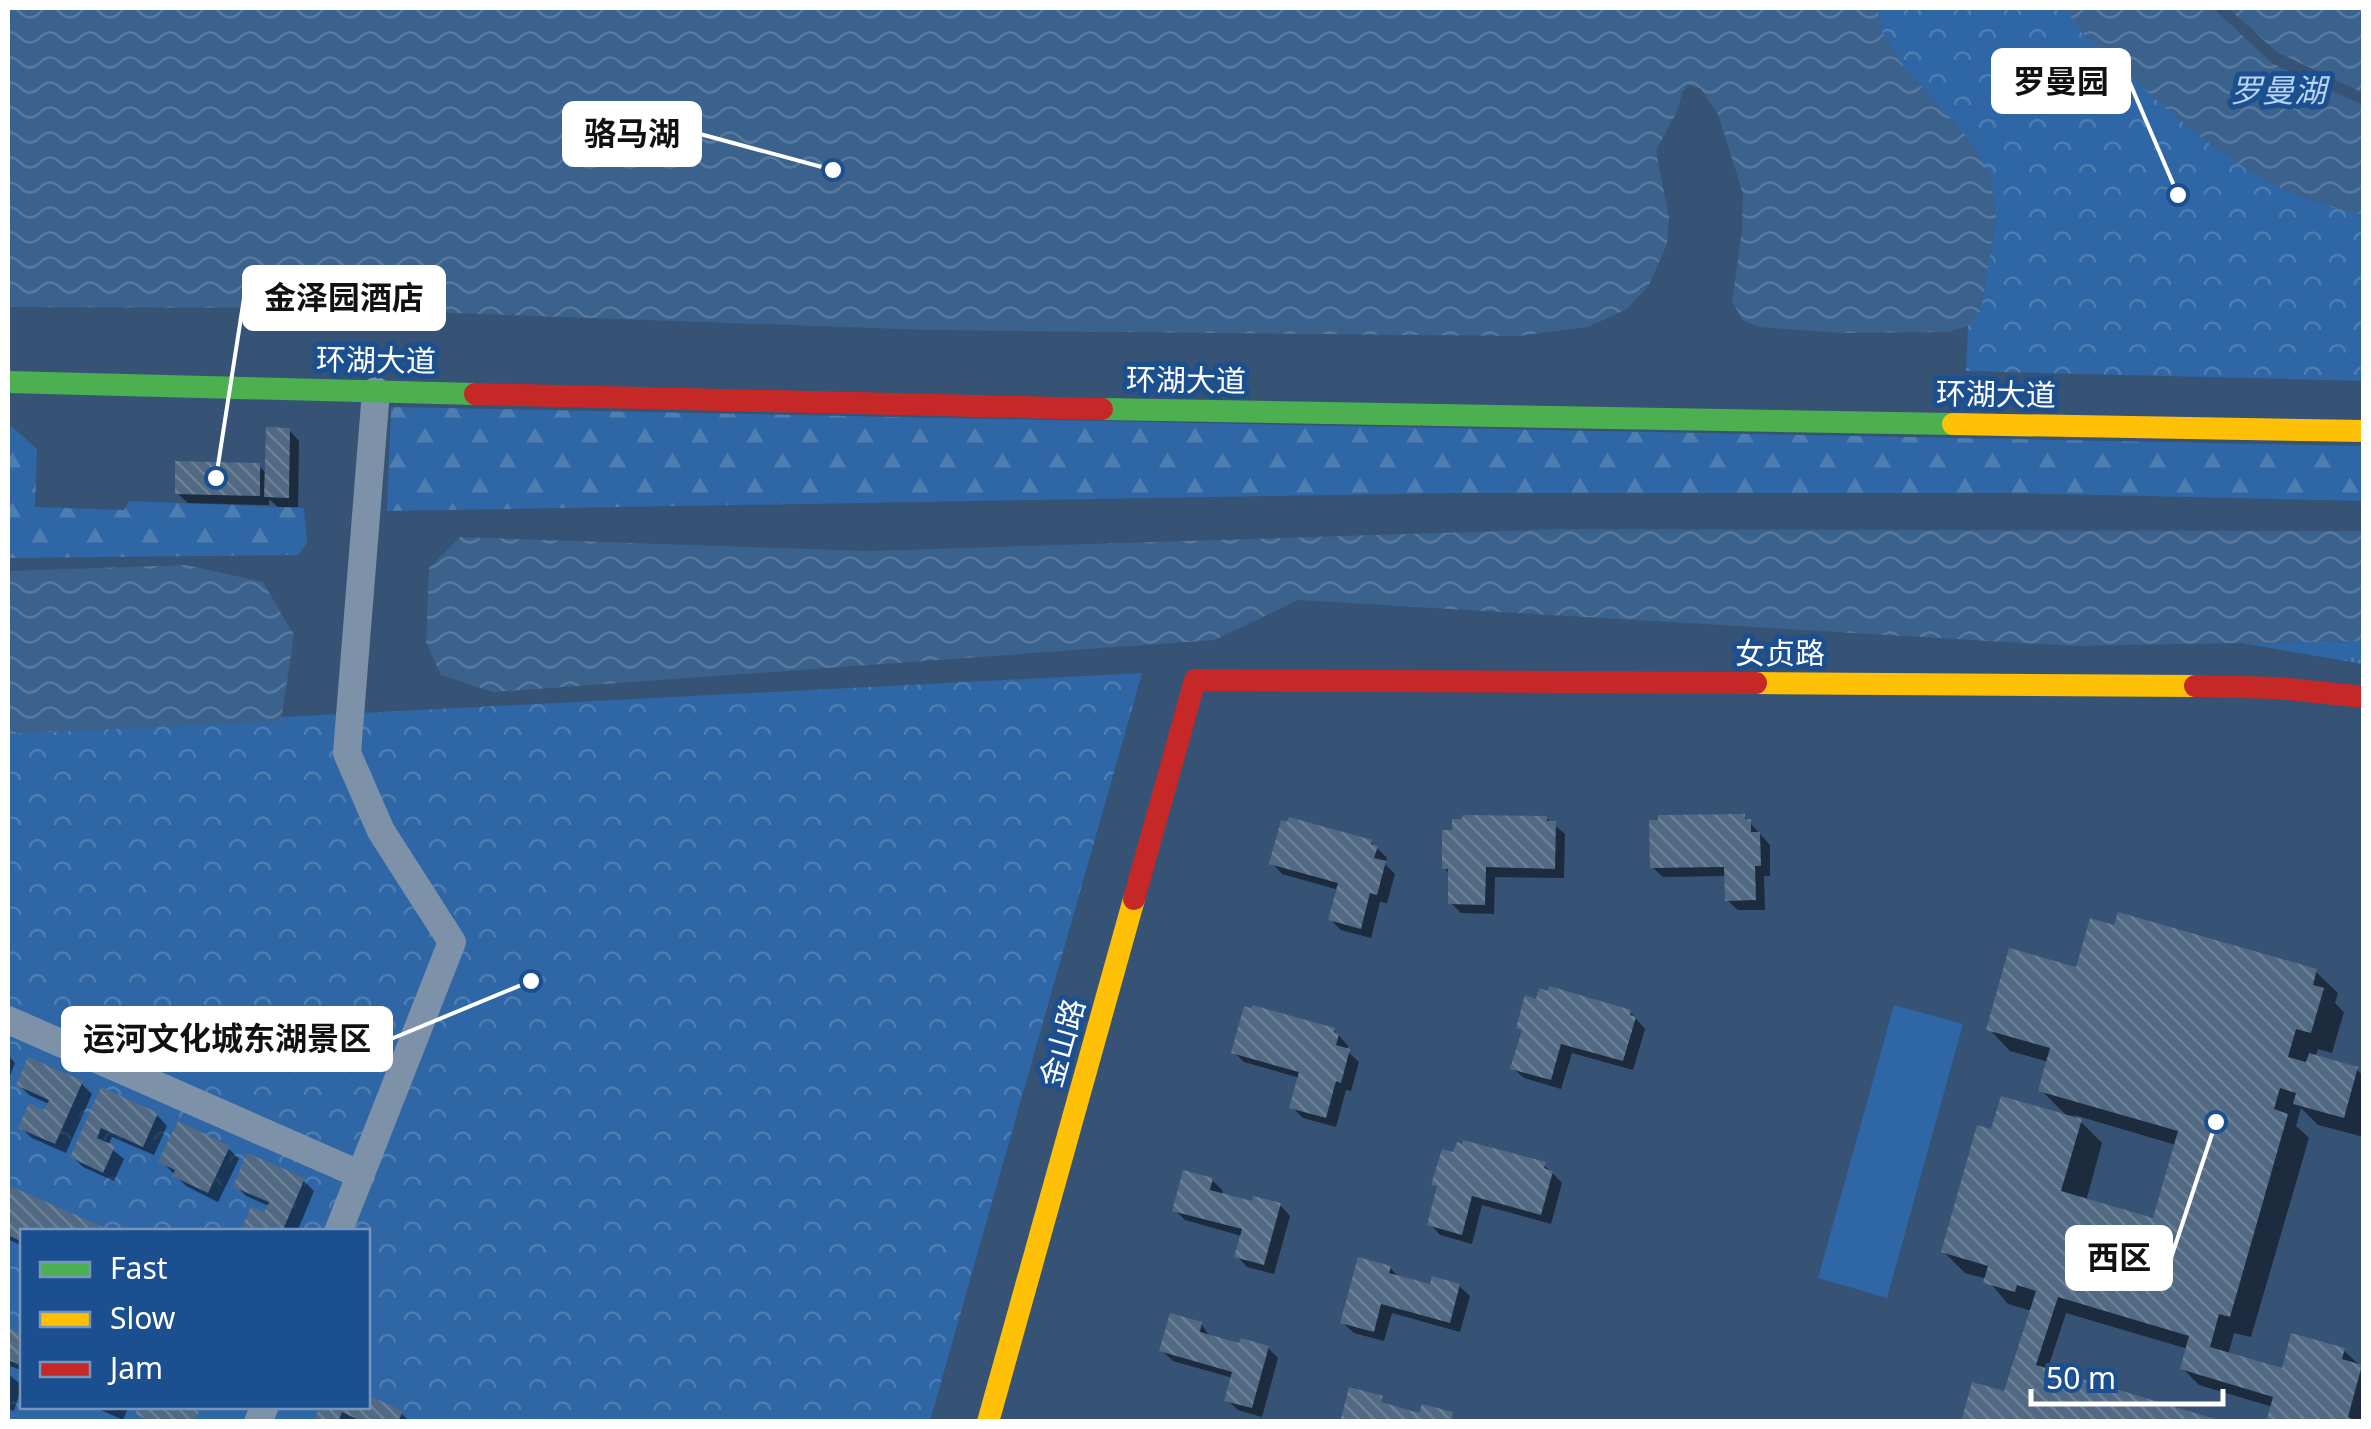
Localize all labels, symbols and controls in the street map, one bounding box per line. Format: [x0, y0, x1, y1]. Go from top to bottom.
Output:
callout: 罗曼园 [1993, 50, 2129, 112]
text: 罗曼园 [2013, 59, 2109, 102]
water label: 罗曼湖 [2230, 68, 2331, 111]
callout: 骆马湖 [564, 103, 700, 165]
text: 骆马湖 [584, 111, 680, 154]
callout: 金泽园酒店 [244, 267, 444, 329]
text: 金泽园酒店 [264, 275, 424, 318]
street label: 环湖大道 [316, 338, 436, 381]
street label: 环湖大道 [1126, 358, 1246, 401]
street label: 环湖大道 [1936, 372, 2056, 415]
street label: 女贞路 [1735, 632, 1825, 673]
street label: 金山路 [1029, 994, 1094, 1091]
callout: 运河文化城东湖景区 [63, 1008, 391, 1070]
text: 运河文化城东湖景区 [83, 1016, 371, 1059]
callout: 西区 [2067, 1227, 2171, 1289]
legend [20, 1229, 370, 1409]
text: 西区 [2087, 1235, 2151, 1278]
text: Fast [110, 1247, 168, 1288]
text: Slow [110, 1297, 176, 1338]
scale bar [2031, 1344, 2224, 1406]
text: Jam [107, 1347, 163, 1388]
text: 50 m [2046, 1357, 2116, 1398]

